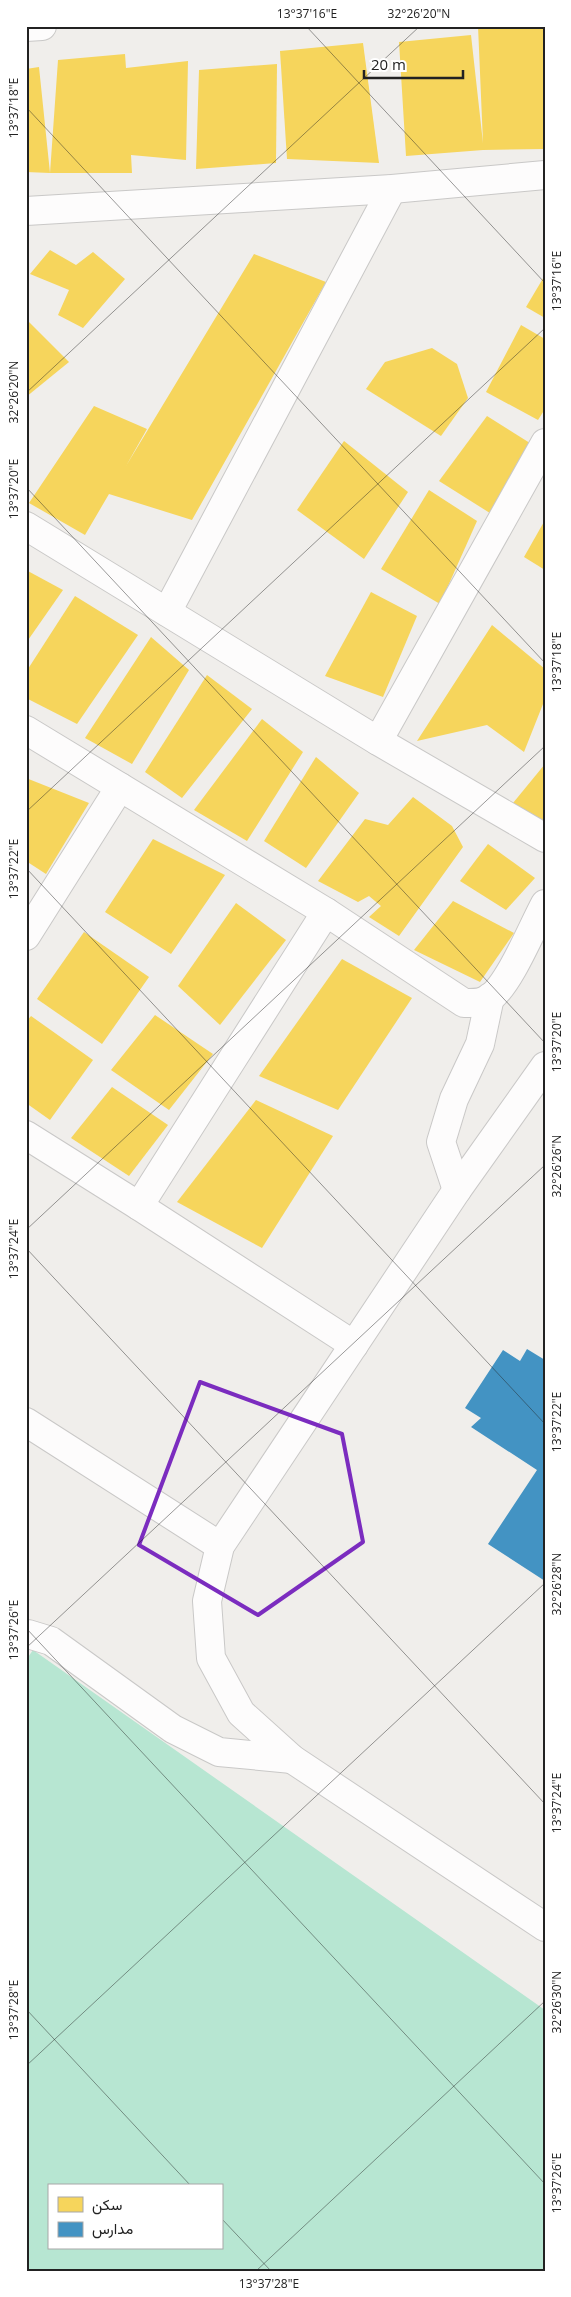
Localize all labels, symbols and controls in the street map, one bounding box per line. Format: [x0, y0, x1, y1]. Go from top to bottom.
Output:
text: 13°37'16"E [277, 5, 337, 22]
text: 32°26'20"N [388, 5, 450, 22]
scale bar [364, 48, 462, 80]
text: 20 m [371, 54, 406, 74]
text: 13°37'18"E [5, 78, 22, 138]
text: 13°37'16"E [548, 251, 565, 311]
text: 32°26'20"N [5, 361, 22, 423]
text: 13°37'20"E [5, 459, 22, 519]
text: 13°37'18"E [548, 632, 565, 692]
text: 13°37'22"E [5, 839, 22, 899]
text: 13°37'20"E [548, 1012, 565, 1072]
text: 32°26'26"N [548, 1135, 565, 1197]
text: 13°37'24"E [5, 1219, 22, 1279]
text: 13°37'22"E [548, 1392, 565, 1452]
text: 32°26'28"N [548, 1553, 565, 1615]
text: 13°37'26"E [5, 1600, 22, 1660]
text: 13°37'24"E [548, 1773, 565, 1833]
text: 32°26'30"N [548, 1971, 565, 2033]
text: 13°37'28"E [5, 1980, 22, 2040]
text: 13°37'26"E [548, 2153, 565, 2213]
legend [48, 2184, 222, 2250]
text: سكن [92, 2194, 122, 2215]
text: مدارس [92, 2218, 133, 2239]
text: 13°37'28"E [239, 2275, 299, 2292]

